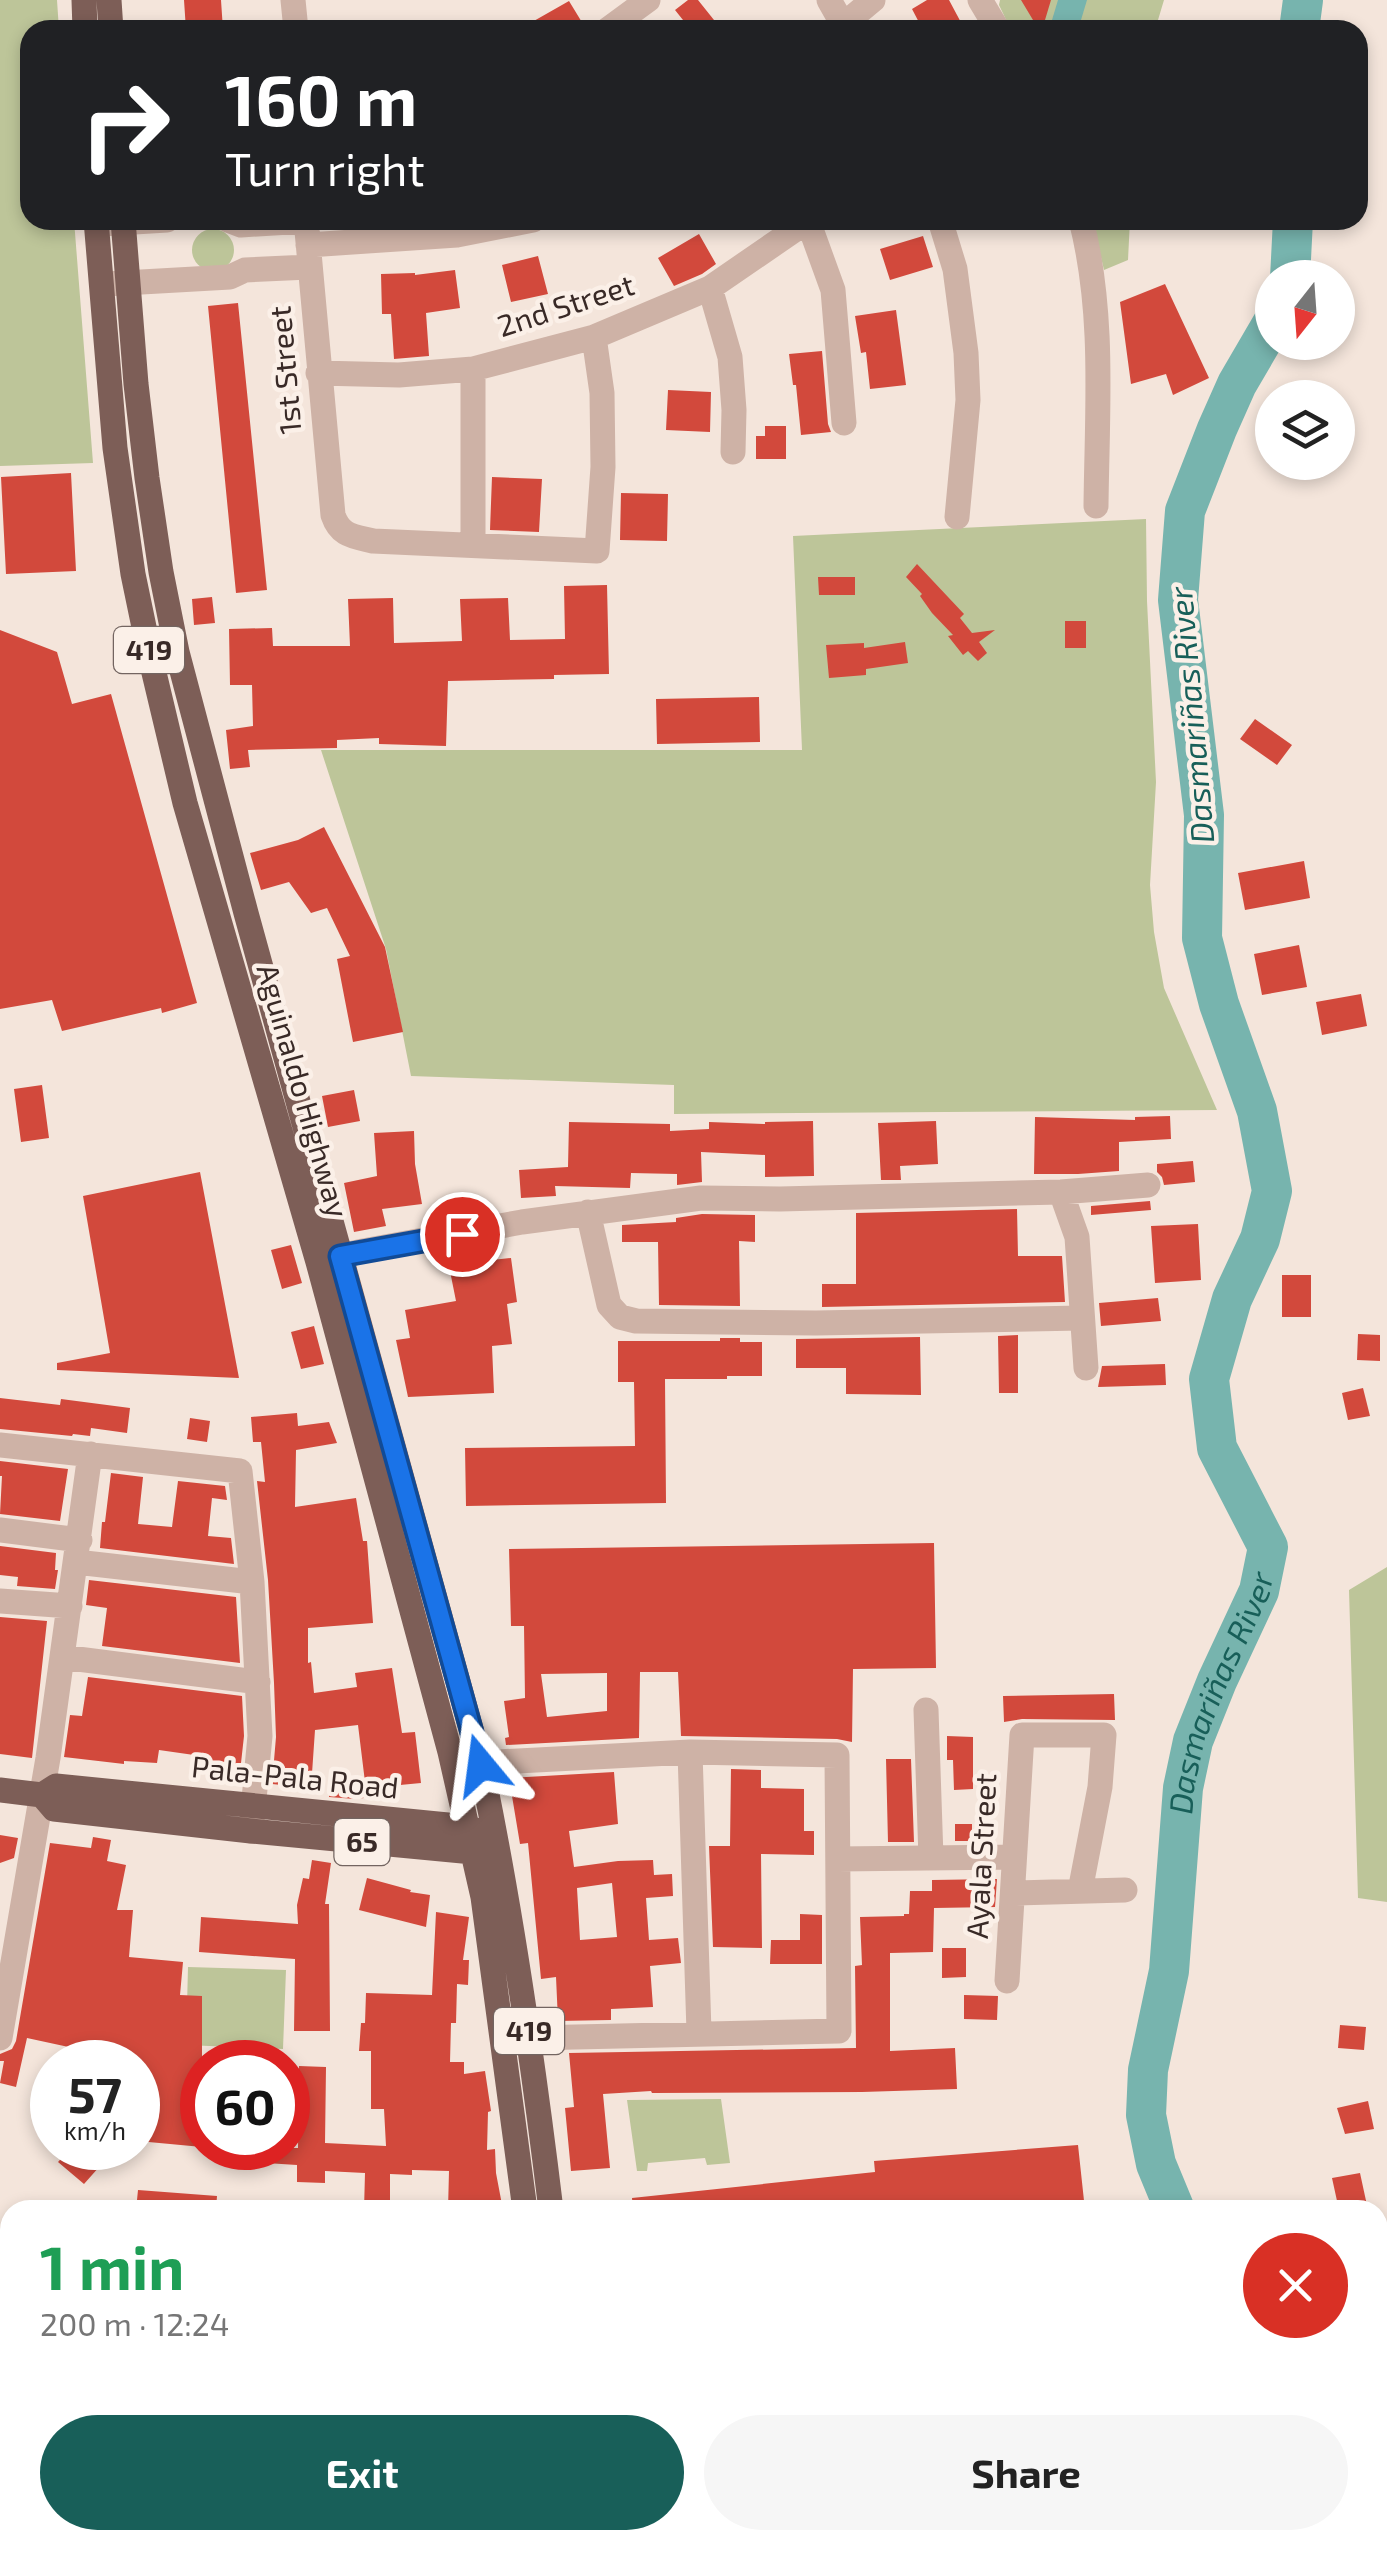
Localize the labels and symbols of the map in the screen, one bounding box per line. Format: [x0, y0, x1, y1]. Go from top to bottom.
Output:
north arrow [1255, 260, 1355, 360]
street label: 2nd Street [493, 265, 638, 343]
street label: 1st Street [260, 305, 308, 436]
water label: Dasmariñas River [1160, 584, 1220, 845]
road number: 419 [114, 627, 184, 673]
street label: Aguinaldo Highway [250, 959, 357, 1222]
pin [420, 1192, 505, 1277]
water label: Dasmariñas River [1160, 1567, 1280, 1815]
position arrow [429, 1713, 533, 1817]
street label: Pala-Pala Road [190, 1747, 401, 1805]
street label: Ayala Street [958, 1772, 1002, 1940]
road number: 65 [334, 1819, 390, 1865]
road number: 419 [494, 2008, 564, 2054]
speed limit sign: 60 [180, 2040, 310, 2170]

